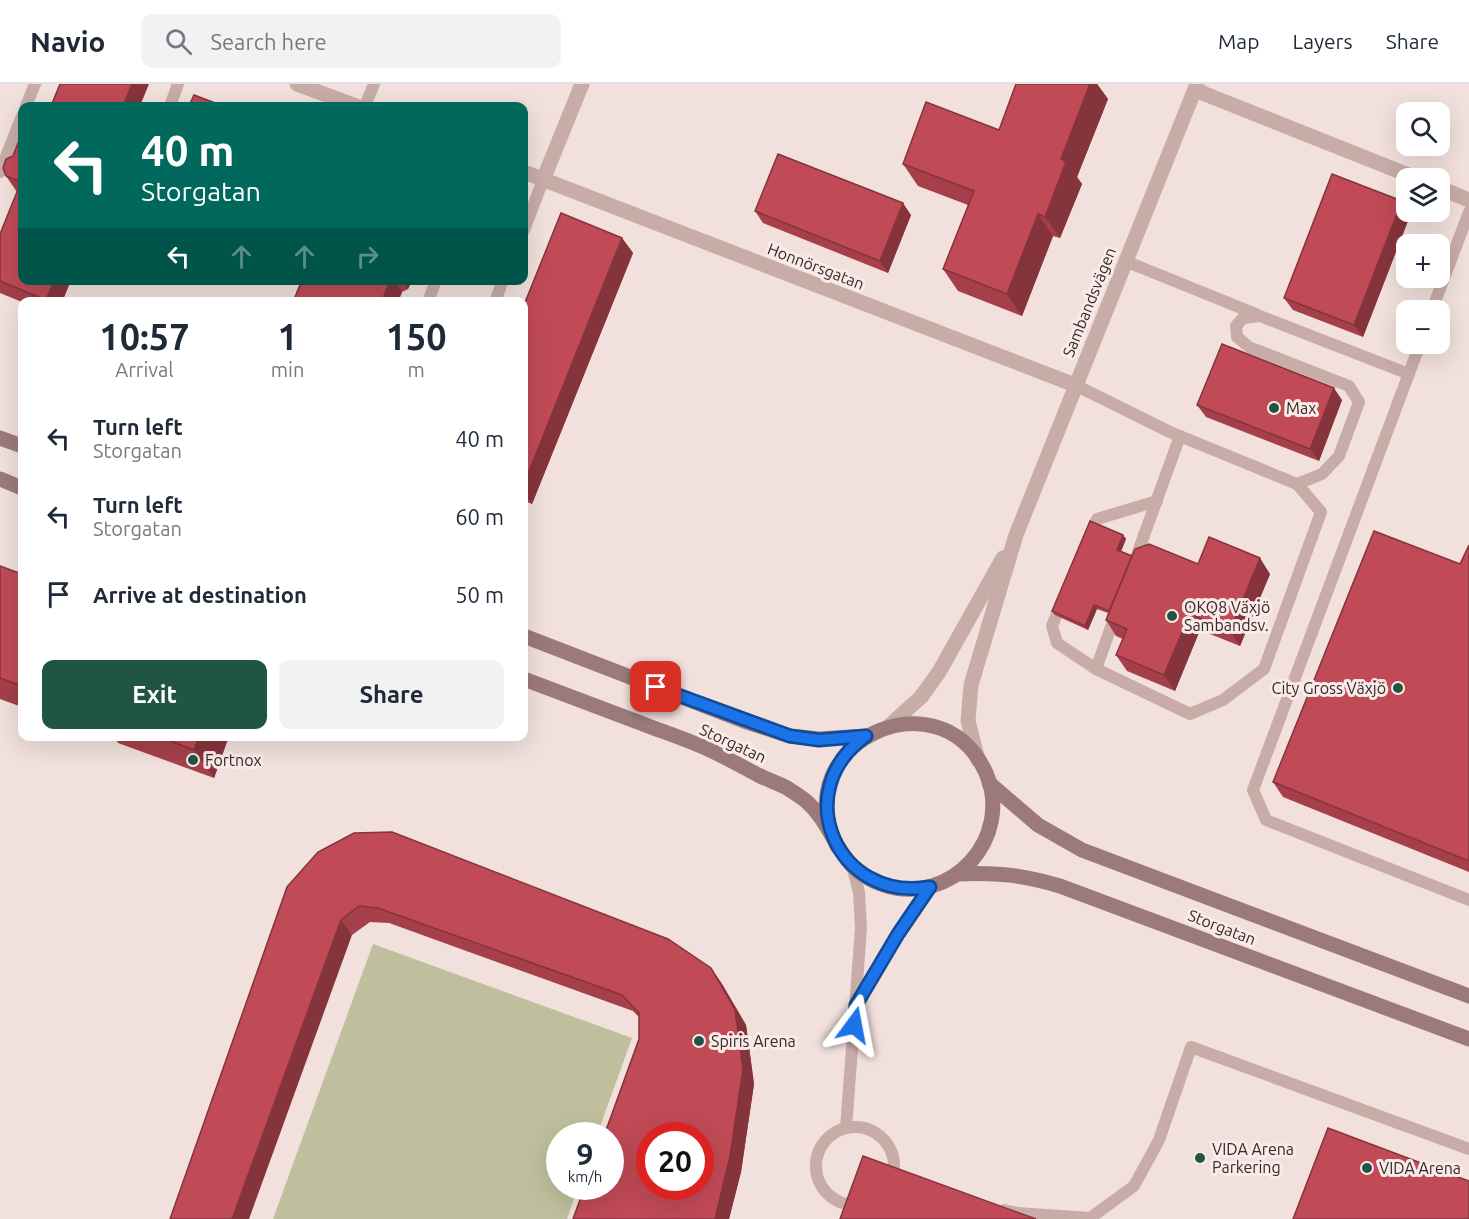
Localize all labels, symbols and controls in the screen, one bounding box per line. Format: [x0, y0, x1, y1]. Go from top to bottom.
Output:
search box [141, 14, 561, 68]
icon: search [162, 25, 195, 58]
text: Navio [30, 26, 105, 57]
text: Search here [210, 29, 327, 54]
text: Map [1218, 29, 1259, 53]
text: Layers [1292, 29, 1353, 53]
text: Share [1386, 29, 1439, 53]
map controls [1396, 102, 1450, 354]
button: search [1396, 102, 1450, 156]
icon: left [42, 126, 120, 204]
text: 40 m [141, 127, 235, 174]
button: layers [1396, 168, 1450, 222]
text: Storgatan [141, 176, 261, 206]
button: + [1396, 234, 1450, 288]
street label: Honnörsgatan [765, 239, 867, 293]
icon: left [162, 240, 195, 273]
icon: ahead [225, 240, 258, 273]
icon: ahead [288, 240, 321, 273]
icon: right [351, 240, 384, 273]
street label: Sambandsvägen [1059, 245, 1119, 359]
button: − [1396, 300, 1450, 354]
text: 10:57 [99, 316, 189, 357]
text: 1 [277, 316, 298, 357]
text: 150 [386, 316, 447, 357]
text: Arrival [115, 358, 174, 381]
text: min [271, 358, 304, 381]
text: m [408, 358, 425, 381]
place label: Max [1286, 399, 1316, 417]
marker: Max [1267, 401, 1281, 415]
text: Turn left [93, 414, 183, 439]
icon: left [42, 422, 75, 455]
text: 40 m [455, 426, 504, 451]
text: Storgatan [93, 439, 182, 462]
text: Turn left [93, 492, 183, 517]
icon: left [42, 500, 75, 533]
text: 60 m [455, 504, 504, 529]
text: Storgatan [93, 517, 182, 540]
icon: arrive [42, 578, 75, 611]
text: Arrive at destination [93, 582, 307, 607]
text: 50 m [455, 582, 504, 607]
place label: OKQ8 Växjö Sambandsv. [1184, 598, 1270, 634]
marker: OKQ8 Växjö Sambandsv. [1165, 609, 1179, 623]
button: Exit [42, 660, 267, 729]
button: Share [279, 660, 504, 729]
pin [630, 661, 681, 712]
icon: arrive [639, 670, 672, 703]
place label: City Gross Växjö [1272, 679, 1386, 697]
marker: City Gross Växjö [1391, 681, 1405, 695]
street label: Storgatan [697, 720, 769, 766]
place label: Fortnox [205, 751, 262, 769]
marker: Fortnox [186, 753, 200, 767]
street label: Storgatan [1186, 906, 1258, 948]
position arrow [822, 993, 886, 1057]
place label: Spiris Arena [711, 1032, 796, 1050]
marker: Spiris Arena [692, 1034, 706, 1048]
speed limit sign: 20 [636, 1122, 714, 1200]
text: 9 [577, 1137, 593, 1171]
place label: VIDA Arena Parkering [1212, 1140, 1294, 1176]
marker: VIDA Arena Parkering [1193, 1151, 1207, 1165]
place label: VIDA Arena [1379, 1159, 1461, 1177]
marker: VIDA Arena [1360, 1161, 1374, 1175]
text: km/h [568, 1168, 602, 1185]

